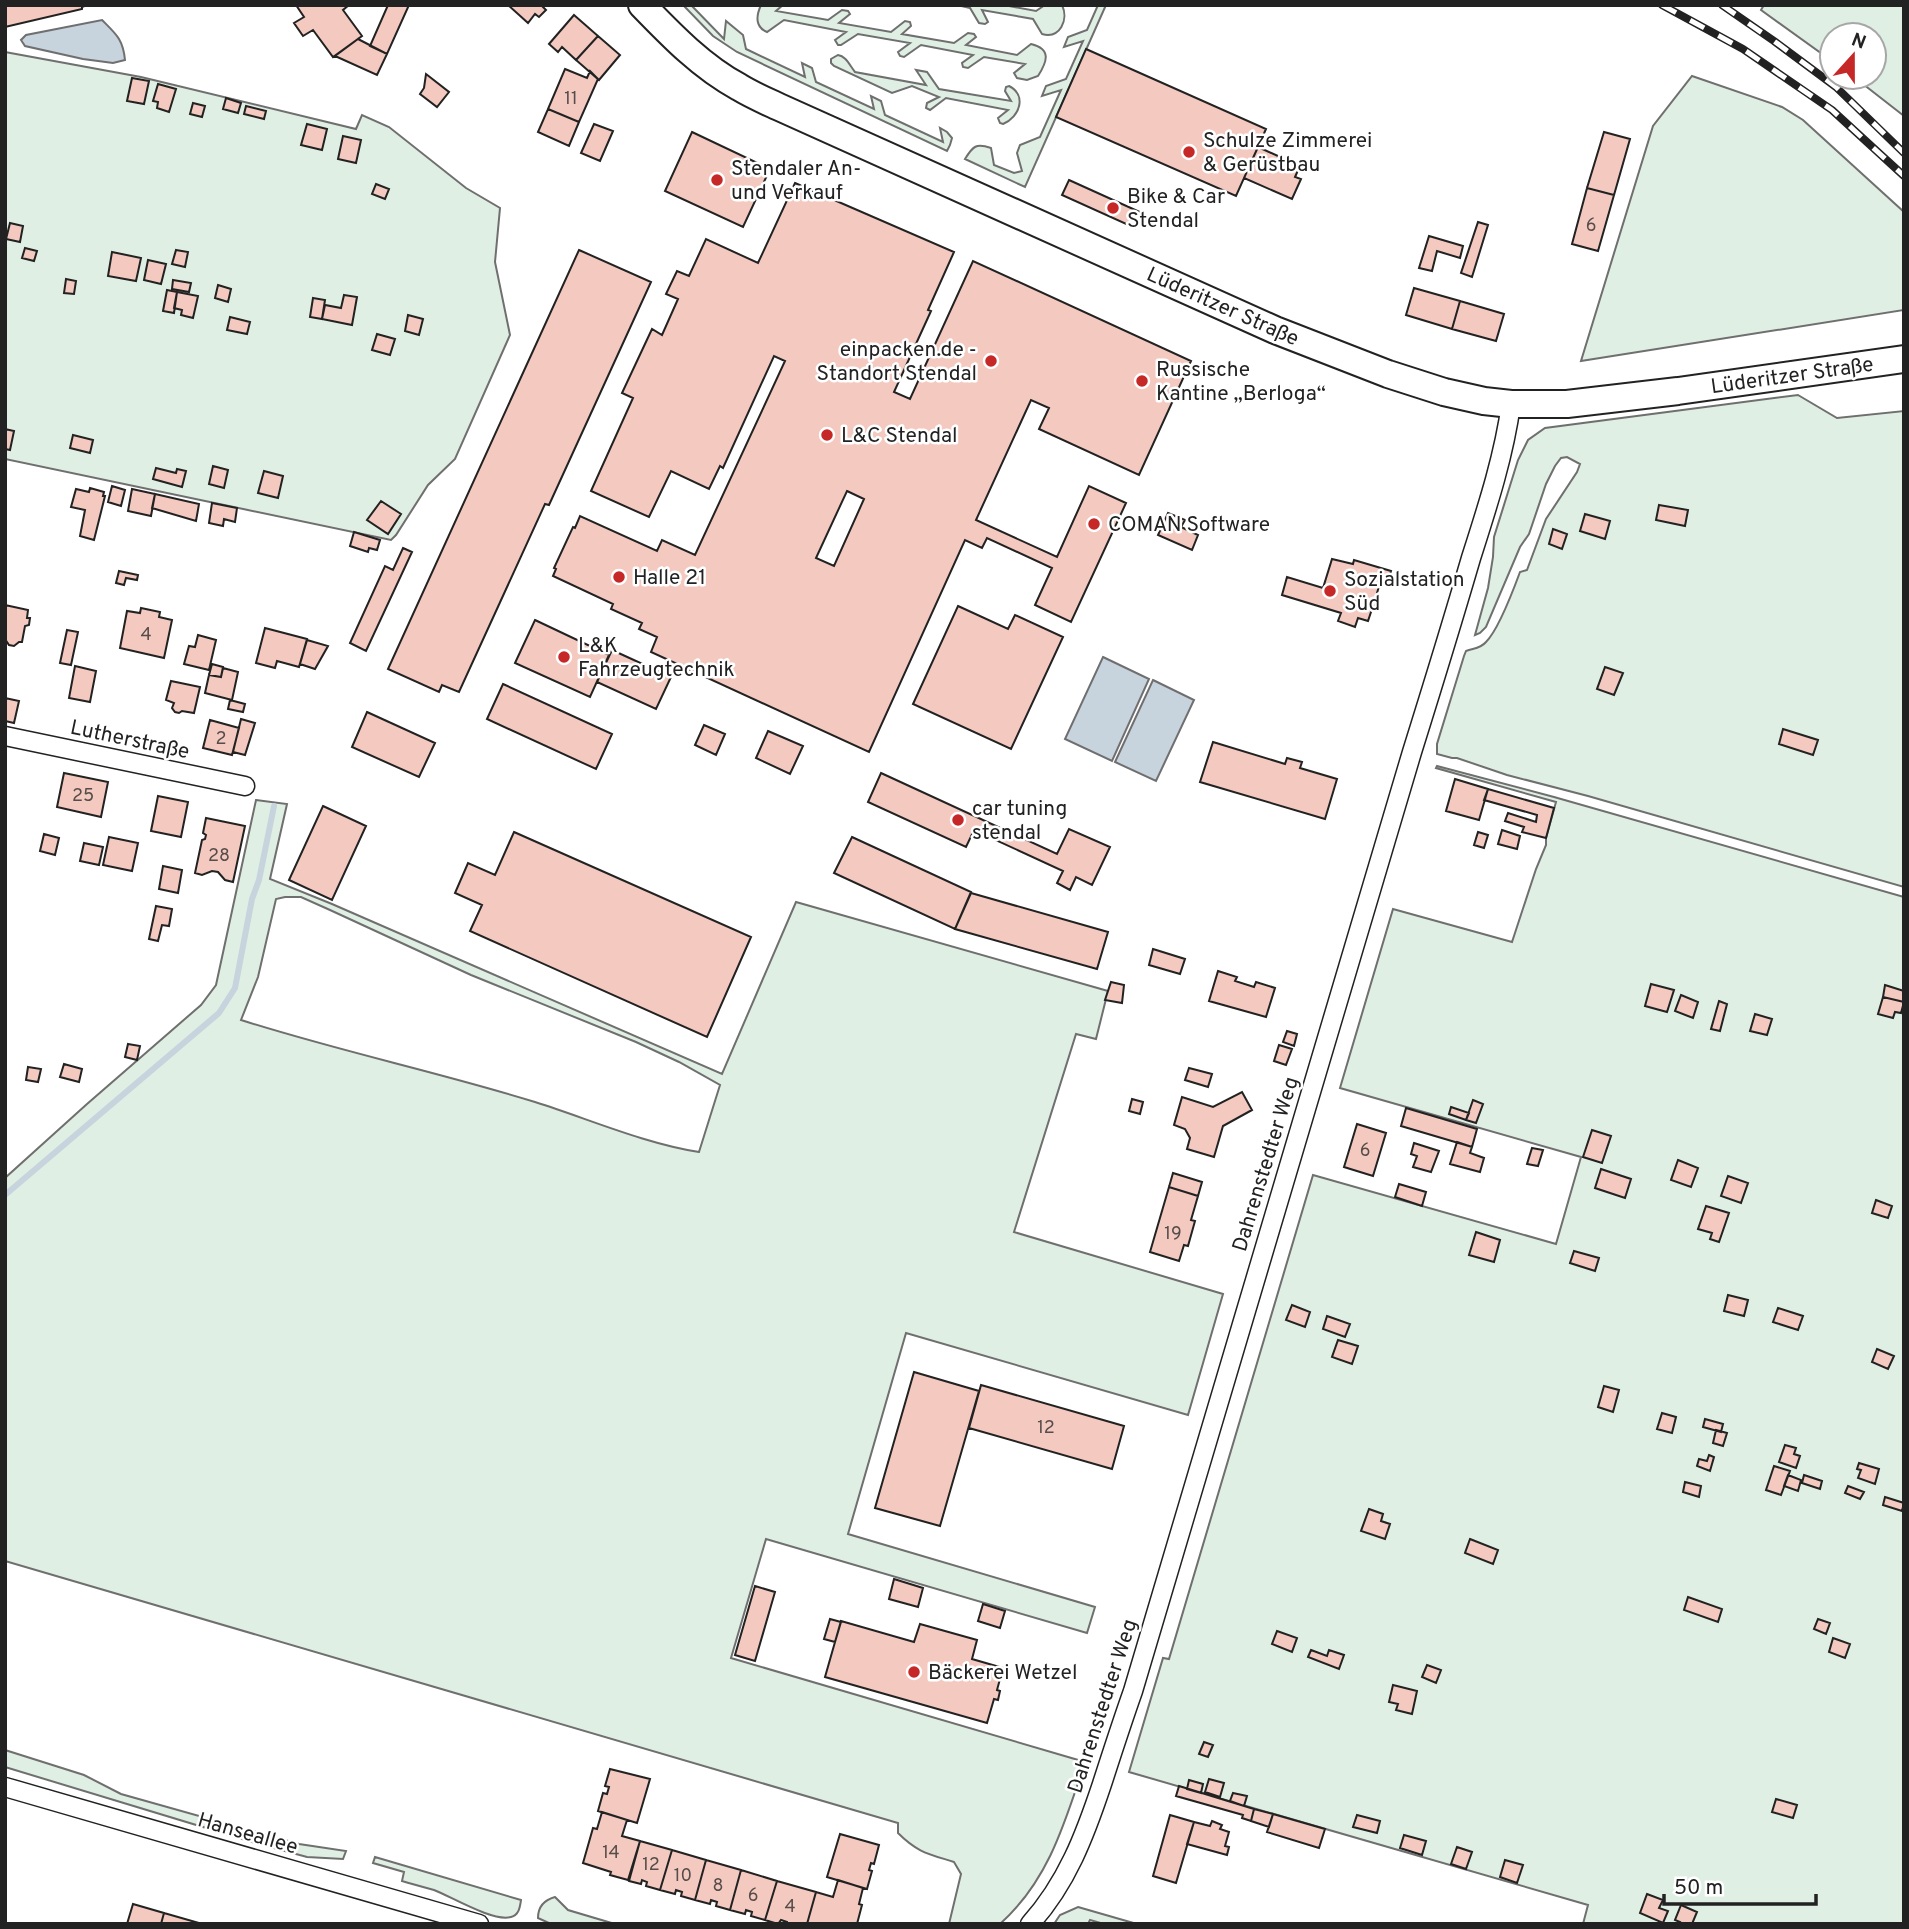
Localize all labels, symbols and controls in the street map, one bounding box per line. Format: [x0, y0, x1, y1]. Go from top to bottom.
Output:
north arrow [1818, 21, 1888, 91]
text: N [1848, 28, 1869, 56]
house number: 11 [564, 88, 578, 111]
place label: Schulze Zimmerei & Gerüstbau [1203, 128, 1372, 179]
marker: Schulze Zimmerei & Gerüstbau [1181, 144, 1197, 160]
place label: Stendaler An- und Verkauf [731, 156, 861, 207]
marker: Stendaler An- und Verkauf [709, 172, 725, 188]
place label: Bike & Car Stendal [1127, 184, 1225, 235]
marker: Bike & Car Stendal [1105, 200, 1121, 216]
house number: 6 [1586, 215, 1596, 238]
street label: Lüderitzer Straße [1142, 262, 1303, 353]
place label: einpacken.de - Standort Stendal [817, 337, 977, 388]
street label: Lüderitzer Straße [1709, 352, 1875, 401]
marker: einpacken.de - Standort Stendal [983, 353, 999, 369]
place label: Russische Kantine „Berloga“ [1156, 357, 1326, 408]
marker: Russische Kantine „Berloga“ [1134, 373, 1150, 389]
place label: L&C Stendal [841, 423, 958, 450]
marker: L&C Stendal [819, 427, 835, 443]
place label: COMAN Software [1108, 512, 1270, 539]
marker: COMAN Software [1086, 516, 1102, 532]
place label: Halle 21 [633, 565, 706, 592]
place label: Sozialstation Süd [1344, 567, 1465, 618]
marker: Halle 21 [611, 569, 627, 585]
marker: Sozialstation Süd [1322, 583, 1338, 599]
house number: 4 [140, 624, 152, 647]
place label: L&K Fahrzeugtechnik [578, 633, 735, 684]
marker: L&K Fahrzeugtechnik [556, 649, 572, 665]
street label: Lutherstraße [68, 715, 192, 766]
house number: 2 [215, 728, 227, 751]
house number: 25 [72, 785, 94, 808]
place label: car tuning stendal [972, 796, 1067, 847]
marker: car tuning stendal [950, 812, 966, 828]
house number: 28 [208, 845, 230, 868]
street label: Dahrenstedter Weg [1227, 1074, 1306, 1255]
house number: 6 [1360, 1140, 1370, 1163]
house number: 19 [1164, 1223, 1182, 1246]
house number: 12 [1037, 1417, 1055, 1440]
street label: Dahrenstedter Weg [1063, 1616, 1144, 1797]
place label: Bäckerei Wetzel [928, 1660, 1077, 1687]
marker: Bäckerei Wetzel [906, 1664, 922, 1680]
street label: Hanseallee [194, 1807, 301, 1862]
house number: 14 [602, 1842, 620, 1865]
house number: 12 [642, 1854, 660, 1877]
scale bar [1664, 1862, 1816, 1906]
house number: 10 [674, 1865, 692, 1888]
house number: 8 [713, 1875, 724, 1898]
text: 50 m [1674, 1875, 1723, 1902]
house number: 6 [748, 1885, 758, 1908]
house number: 4 [784, 1896, 796, 1919]

